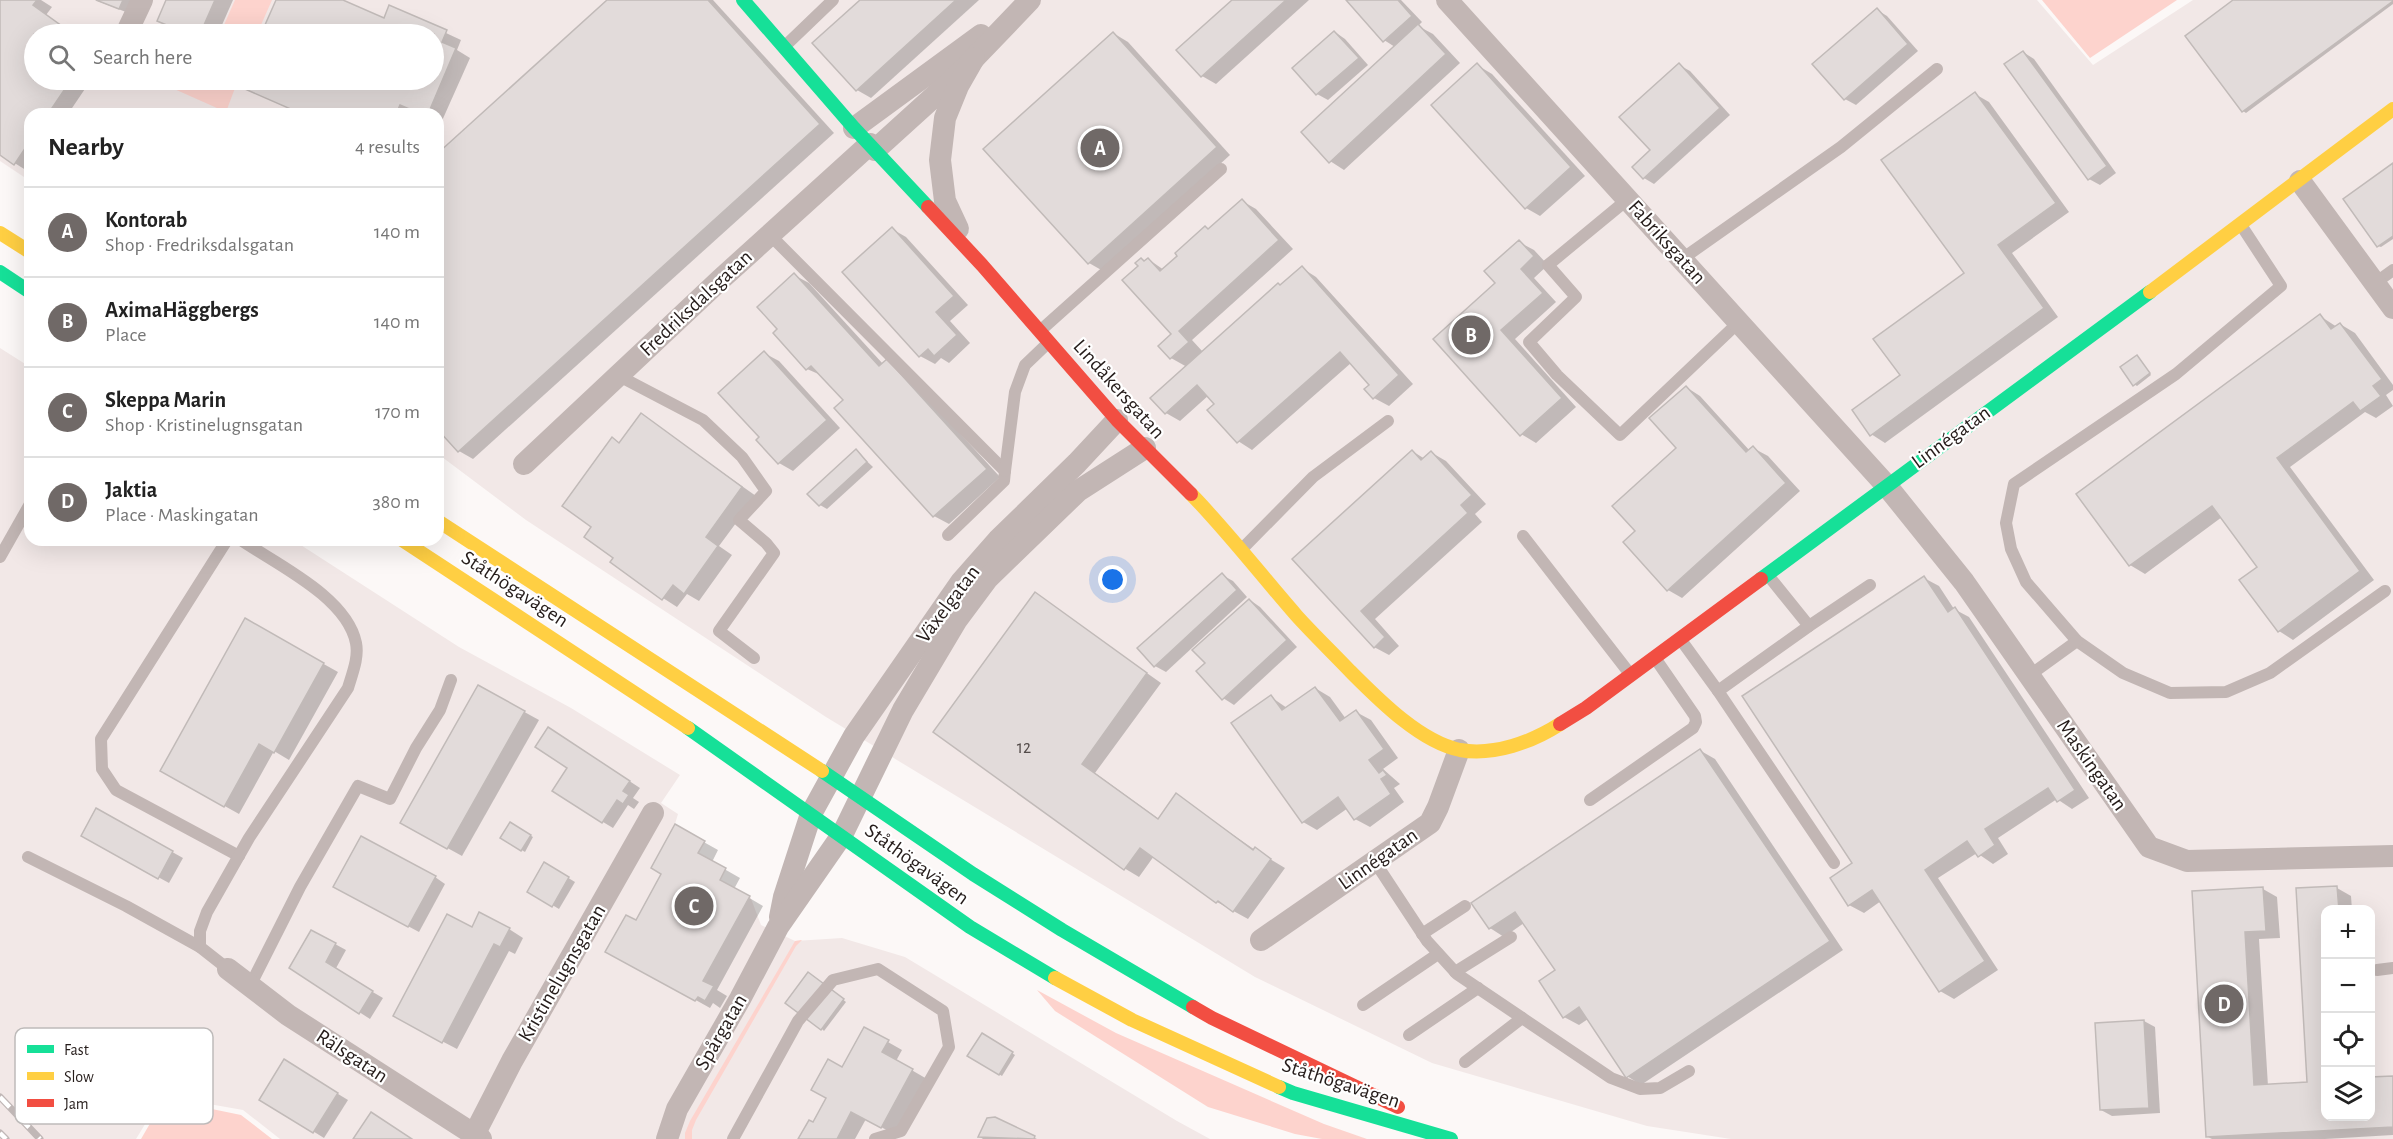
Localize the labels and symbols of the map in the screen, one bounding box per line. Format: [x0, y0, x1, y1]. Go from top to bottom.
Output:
pin: A [1080, 126, 1120, 170]
street label: Fabriksgatan [1624, 196, 1710, 288]
street label: Fredriksdalsgatan [636, 246, 756, 360]
pin: B [1452, 312, 1490, 358]
street label: Lindåkersgatan [1069, 335, 1169, 443]
street label: Linnégatan [1908, 402, 1994, 472]
street label: Ståthögavägen [458, 547, 572, 631]
street label: Växelgatan [912, 561, 984, 647]
your location [1098, 565, 1127, 594]
street label: Maskingatan [2053, 716, 2131, 814]
house number: 12 [1017, 739, 1031, 757]
street label: Ståthögavägen [861, 819, 973, 909]
street label: Linnégatan [1335, 824, 1421, 894]
pin: C [674, 884, 714, 928]
street label: Kristinelugnsgatan [514, 901, 610, 1045]
pin: D [2204, 982, 2244, 1026]
street label: Spårgatan [691, 991, 751, 1073]
street label: Rälsgatan [312, 1025, 392, 1087]
legend [15, 1028, 213, 1124]
text: Fast [64, 1042, 89, 1058]
street label: Ståthögavägen [1279, 1054, 1403, 1112]
text: Slow [64, 1069, 94, 1085]
text: Jam [64, 1096, 89, 1112]

